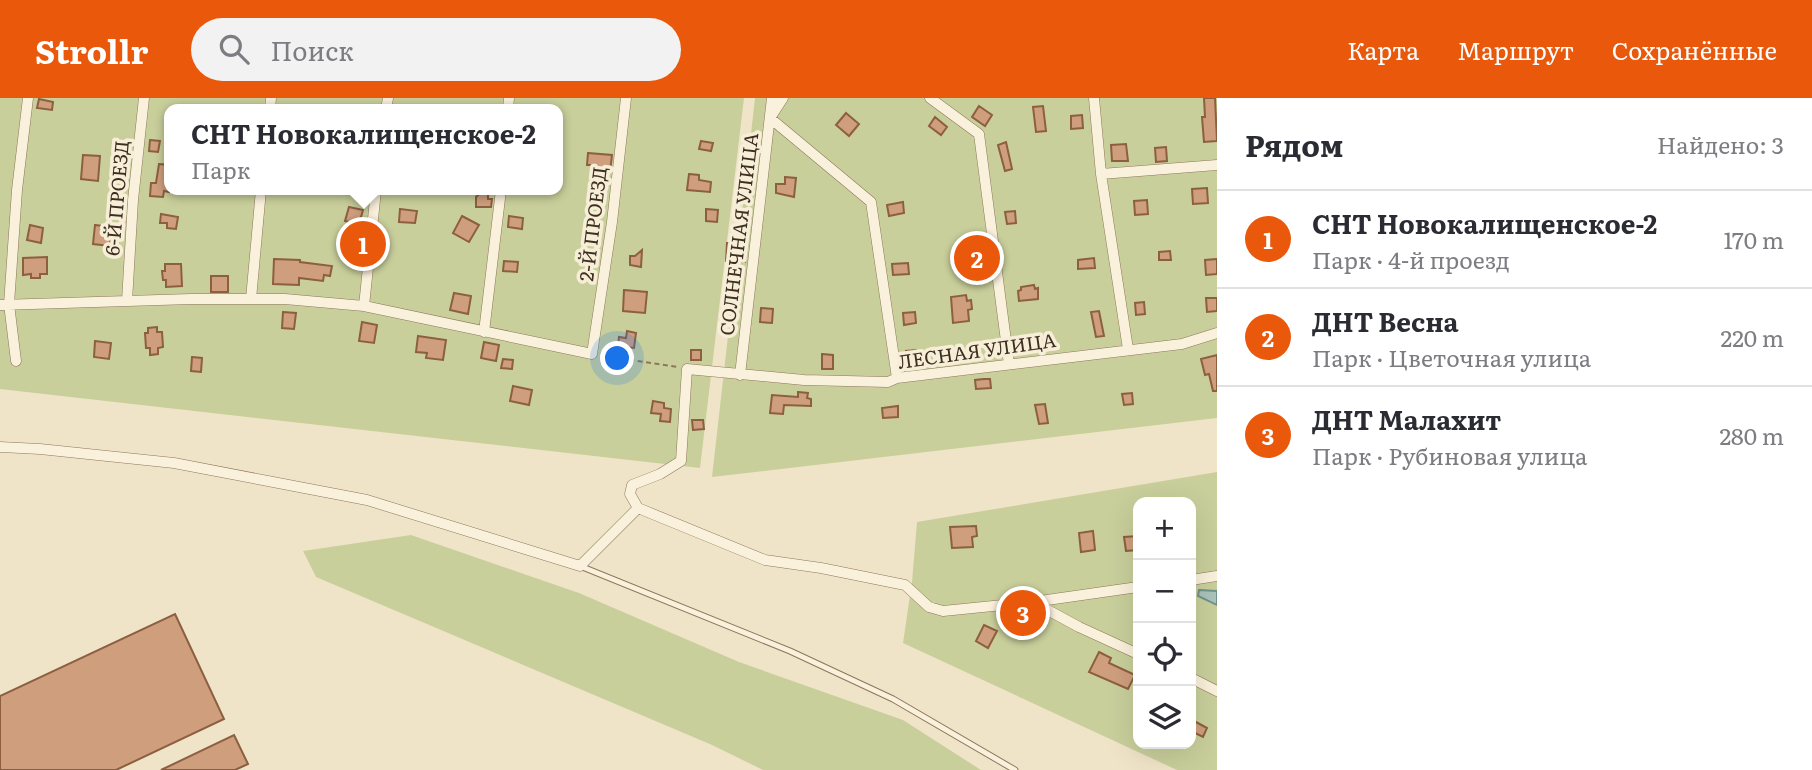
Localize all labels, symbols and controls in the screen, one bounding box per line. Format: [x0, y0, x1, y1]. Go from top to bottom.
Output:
search box [191, 18, 681, 81]
text: Strollr [35, 25, 149, 74]
icon: search [215, 30, 253, 68]
text: Поиск [271, 30, 354, 69]
text: Карта [1347, 32, 1419, 67]
text: Маршрут [1457, 32, 1574, 67]
text: Сохранённые [1612, 32, 1777, 67]
popup [164, 104, 563, 195]
text: СНТ Новокалищенское-2 [191, 113, 536, 152]
text: Рядом [1245, 122, 1343, 166]
text: Найдено: 3 [1657, 127, 1784, 161]
street label: СОЛНЕЧНАЯ УЛИЦА [712, 131, 764, 337]
street label: 6-Й ПРОЕЗД [97, 139, 135, 257]
text: Парк [191, 152, 250, 186]
street label: 2-Й ПРОЕЗД [571, 165, 613, 283]
text: СНТ Новокалищенское-2 [1312, 203, 1657, 242]
pin: 1 [340, 218, 386, 270]
text: 1 [1263, 222, 1273, 256]
text: 170 m [1723, 222, 1784, 256]
pin: 2 [954, 232, 1000, 284]
text: Парк · 4-й проезд [1312, 242, 1510, 276]
text: ДНТ Весна [1312, 301, 1459, 340]
text: 2 [1262, 320, 1274, 354]
text: 220 m [1720, 320, 1784, 354]
street label: ЛЕСНАЯ УЛИЦА [896, 325, 1058, 375]
text: Парк · Цветочная улица [1312, 340, 1591, 374]
your location [600, 341, 634, 375]
text: ДНТ Малахит [1312, 399, 1501, 438]
text: 3 [1262, 418, 1274, 452]
text: 280 m [1719, 418, 1784, 452]
text: Парк · Рубиновая улица [1312, 438, 1588, 472]
map controls [1133, 497, 1196, 749]
button: + [1133, 497, 1196, 560]
button: − [1133, 560, 1196, 623]
pin: 3 [1000, 587, 1046, 639]
button: locate [1133, 623, 1196, 686]
button: layers [1133, 686, 1196, 749]

